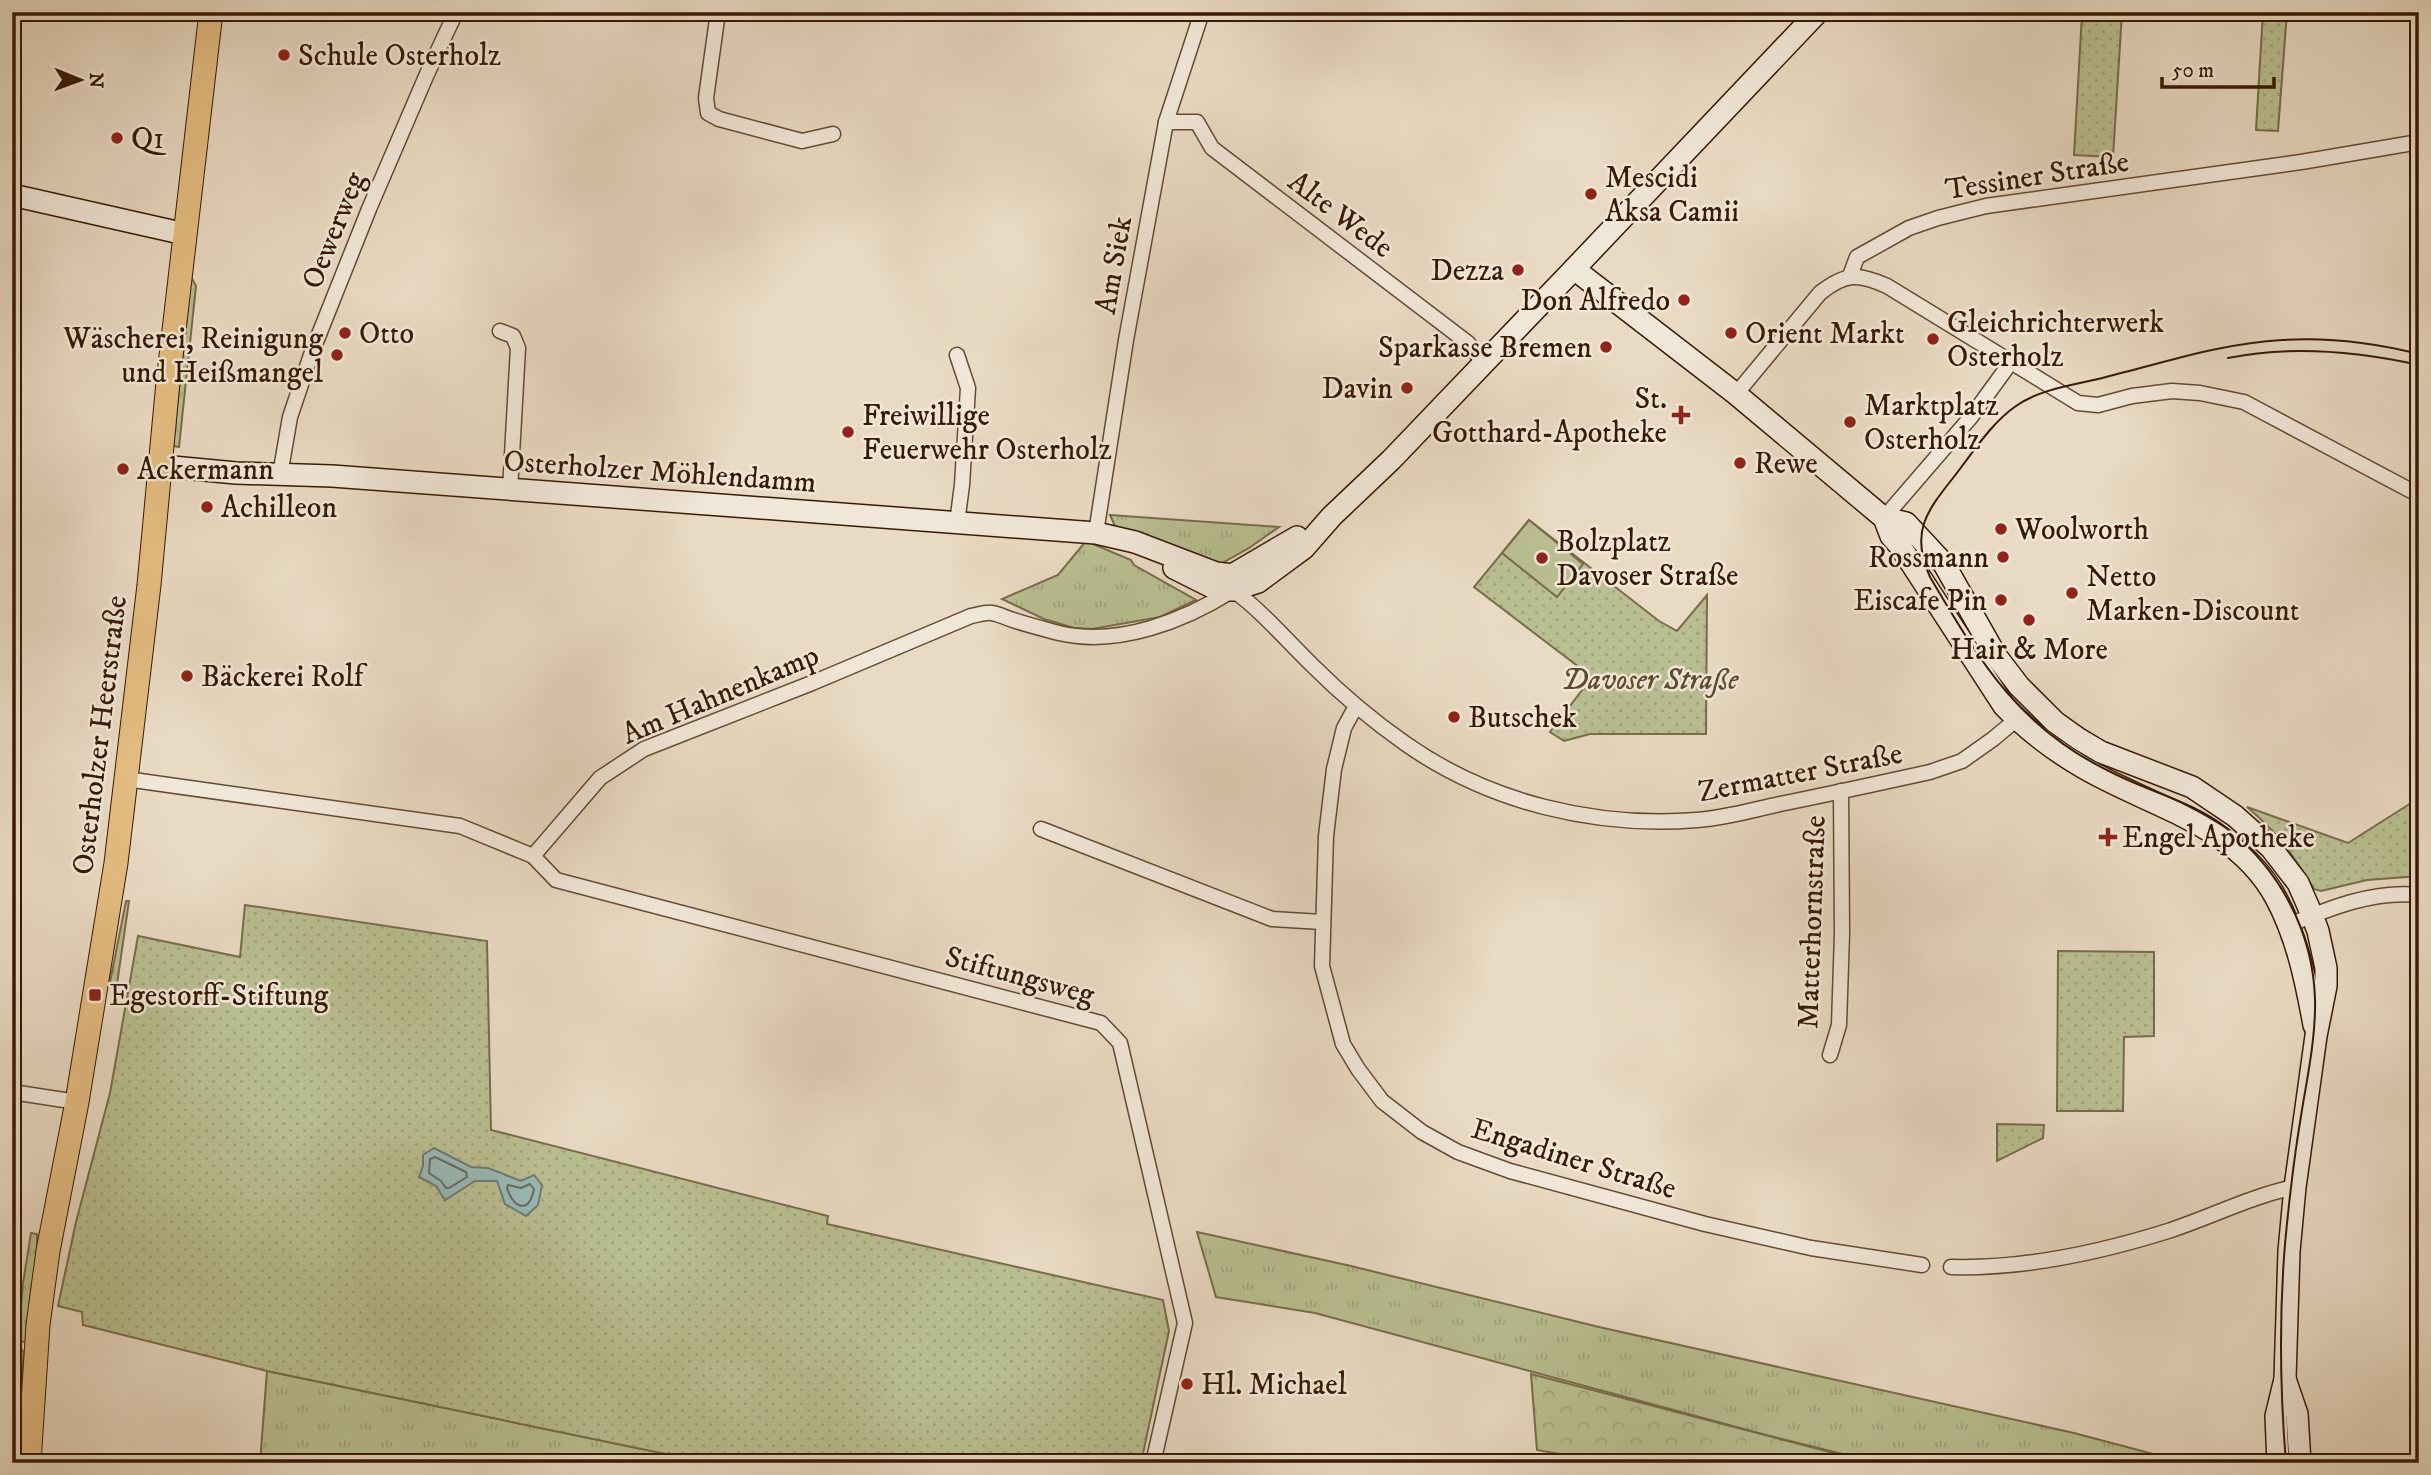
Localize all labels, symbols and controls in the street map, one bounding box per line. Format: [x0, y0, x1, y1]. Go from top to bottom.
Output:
place label: Schule Osterholz [298, 38, 501, 75]
north arrow [46, 46, 116, 116]
scale bar [2162, 46, 2274, 90]
marker: Schule Osterholz [276, 47, 292, 63]
text: 50 m [2172, 58, 2214, 84]
text: N [84, 72, 107, 89]
place label: Q1 [131, 121, 167, 158]
marker: Q1 [109, 130, 125, 146]
street label: Tessiner Straße [1943, 144, 2132, 209]
place label: Mescidi Aksa Camii [1605, 160, 1739, 231]
street label: Alte Wede [1280, 164, 1400, 267]
street label: Oewerweg [294, 166, 375, 294]
marker: Mescidi Aksa Camii [1583, 186, 1599, 202]
street label: Am Siek [1088, 213, 1141, 317]
place label: Dezza [1430, 253, 1504, 290]
marker: Dezza [1510, 262, 1526, 278]
place label: Don Alfredo [1520, 283, 1670, 320]
marker: Don Alfredo [1676, 292, 1692, 308]
place label: Gleichrichterwerk Osterholz [1947, 305, 2164, 376]
place label: Otto [359, 316, 414, 353]
place label: Orient Markt [1745, 316, 1905, 353]
place label: Wäscherei, Reinigung und Heißmangel [62, 321, 323, 392]
marker: Otto [337, 325, 353, 341]
marker: Orient Markt [1723, 325, 1739, 341]
place label: Sparkasse Bremen [1378, 330, 1592, 367]
marker: Gleichrichterwerk Osterholz [1925, 331, 1941, 347]
marker: Sparkasse Bremen [1598, 339, 1614, 355]
marker: Wäscherei, Reinigung und Heißmangel [329, 347, 345, 363]
place label: Davin [1321, 371, 1393, 408]
marker: Davin [1399, 380, 1415, 396]
place label: St. Gotthard-Apotheke [1432, 381, 1667, 452]
place label: Marktplatz Osterholz [1864, 388, 1999, 459]
place label: Freiwillige Feuerwehr Osterholz [862, 398, 1112, 469]
marker: St. Gotthard-Apotheke [1673, 407, 1689, 423]
marker: Marktplatz Osterholz [1842, 414, 1858, 430]
marker: Freiwillige Feuerwehr Osterholz [840, 424, 856, 440]
street label: Osterholzer Möhlendamm [502, 443, 817, 502]
place label: Rewe [1754, 446, 1818, 483]
place label: Ackermann [137, 452, 274, 489]
marker: Rewe [1732, 455, 1748, 471]
marker: Ackermann [115, 461, 131, 477]
place label: Achilleon [221, 490, 337, 527]
marker: Achilleon [199, 499, 215, 515]
place label: Woolworth [2014, 512, 2149, 549]
marker: Woolworth [1993, 521, 2009, 537]
place label: Bolzplatz Davoser Straße [1556, 524, 1739, 595]
place label: Rossmann [1868, 540, 1989, 577]
marker: Rossmann [1995, 549, 2011, 565]
marker: Bolzplatz Davoser Straße [1534, 550, 1550, 566]
place label: Netto Marken-Discount [2086, 559, 2299, 630]
place label: Eiscafe Pin [1853, 583, 1987, 620]
marker: Netto Marken-Discount [2064, 585, 2080, 601]
marker: Eiscafe Pin [1993, 592, 2009, 608]
street label: Osterholzer Heerstraße [65, 593, 136, 877]
marker: Hair & More [2021, 612, 2037, 628]
place label: Hair & More [1950, 632, 2108, 669]
street label: Am Hahnenkamp [616, 637, 825, 754]
place label: Bäckerei Rolf [201, 659, 368, 696]
park label: Davoser Straße [1562, 662, 1739, 699]
marker: Bäckerei Rolf [179, 668, 195, 684]
place label: Butschek [1468, 700, 1577, 737]
marker: Butschek [1446, 709, 1462, 725]
street label: Zermatter Straße [1695, 736, 1906, 811]
street label: Matterhornstraße [1790, 815, 1835, 1030]
place label: Engel Apotheke [2122, 820, 2315, 857]
marker: Engel Apotheke [2100, 829, 2116, 845]
street label: Stiftungsweg [941, 939, 1099, 1014]
place label: Egestorff-Stiftung [109, 978, 329, 1015]
marker: Egestorff-Stiftung [87, 987, 103, 1003]
street label: Engadiner Straße [1467, 1111, 1681, 1208]
place label: Hl. Michael [1201, 1367, 1347, 1404]
marker: Hl. Michael [1179, 1376, 1195, 1392]

